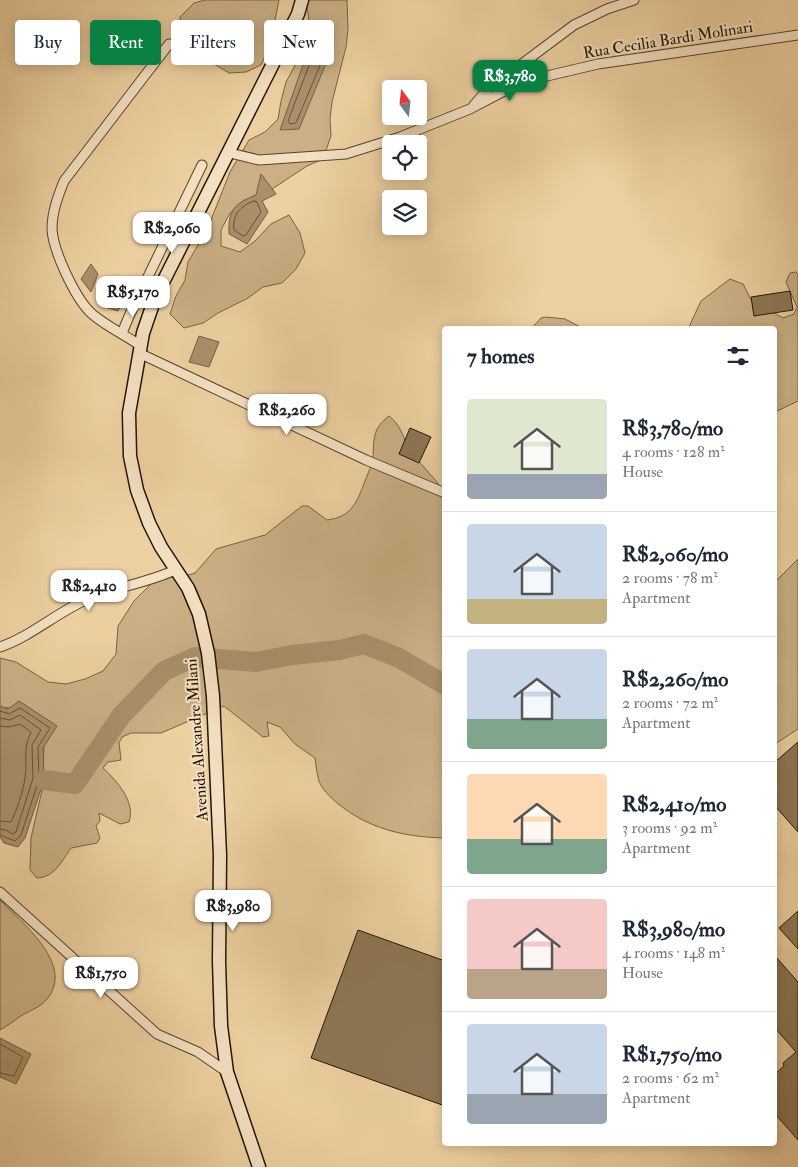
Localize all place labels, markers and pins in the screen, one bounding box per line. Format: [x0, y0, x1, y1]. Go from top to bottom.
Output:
pin: R$3,780 [464, 59, 556, 102]
pin: R$2,060 [126, 212, 218, 254]
pin: R$5,170 [87, 276, 179, 318]
pin: R$2,260 [241, 394, 333, 436]
pin: R$2,410 [43, 570, 135, 612]
pin: R$3,980 [187, 890, 279, 932]
pin: R$1,750 [55, 956, 147, 999]

